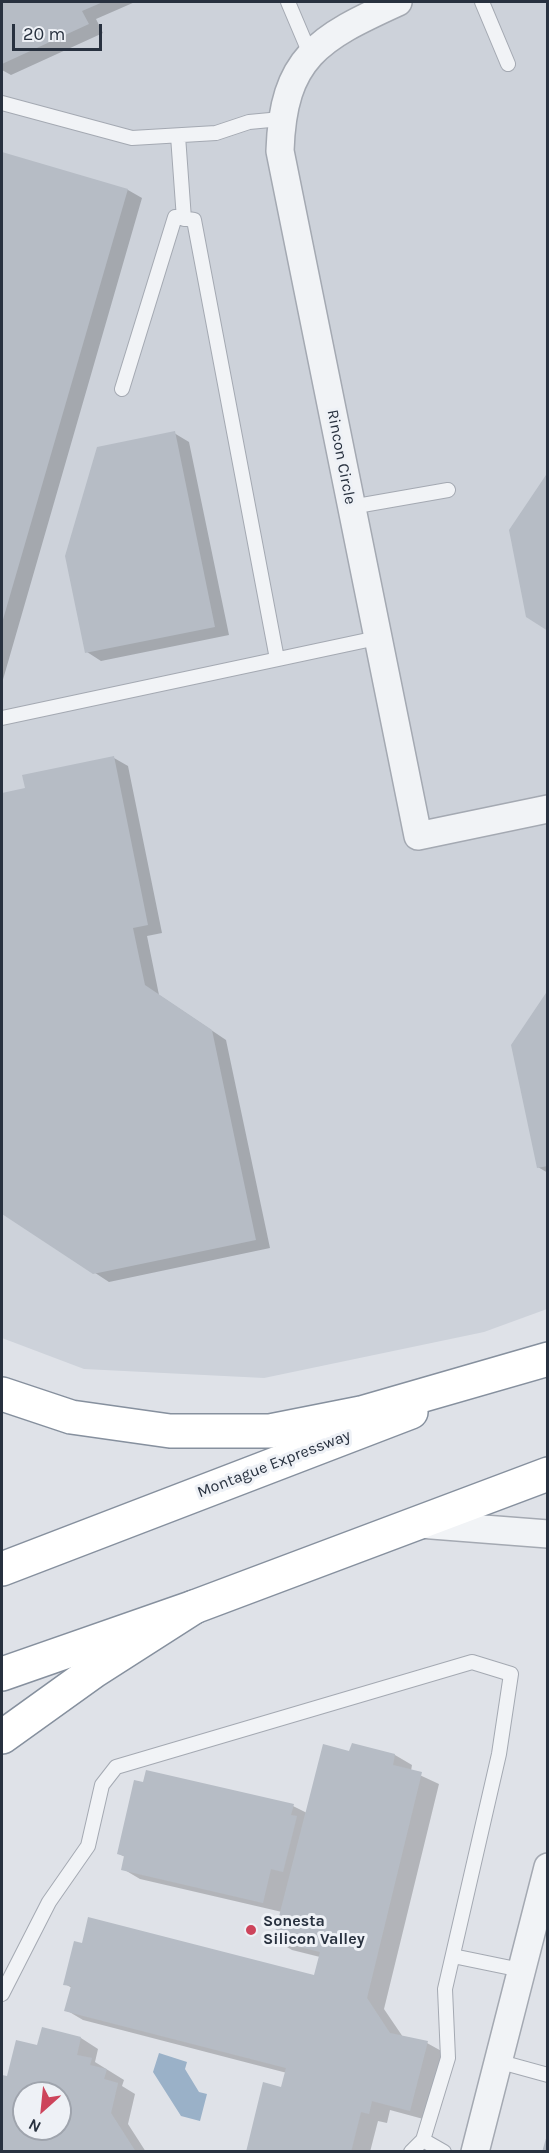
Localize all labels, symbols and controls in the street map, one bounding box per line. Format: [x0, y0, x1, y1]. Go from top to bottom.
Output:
scale bar [15, 12, 105, 50]
text: 20 m [23, 23, 65, 45]
street label: Rincon Circle [322, 408, 360, 506]
street label: Montague Expressway [195, 1426, 353, 1502]
place label: Sonesta Silicon Valley [263, 1911, 365, 1949]
marker: Sonesta Silicon Valley [244, 1923, 258, 1937]
north arrow [12, 2081, 72, 2141]
text: N [25, 2115, 44, 2137]

